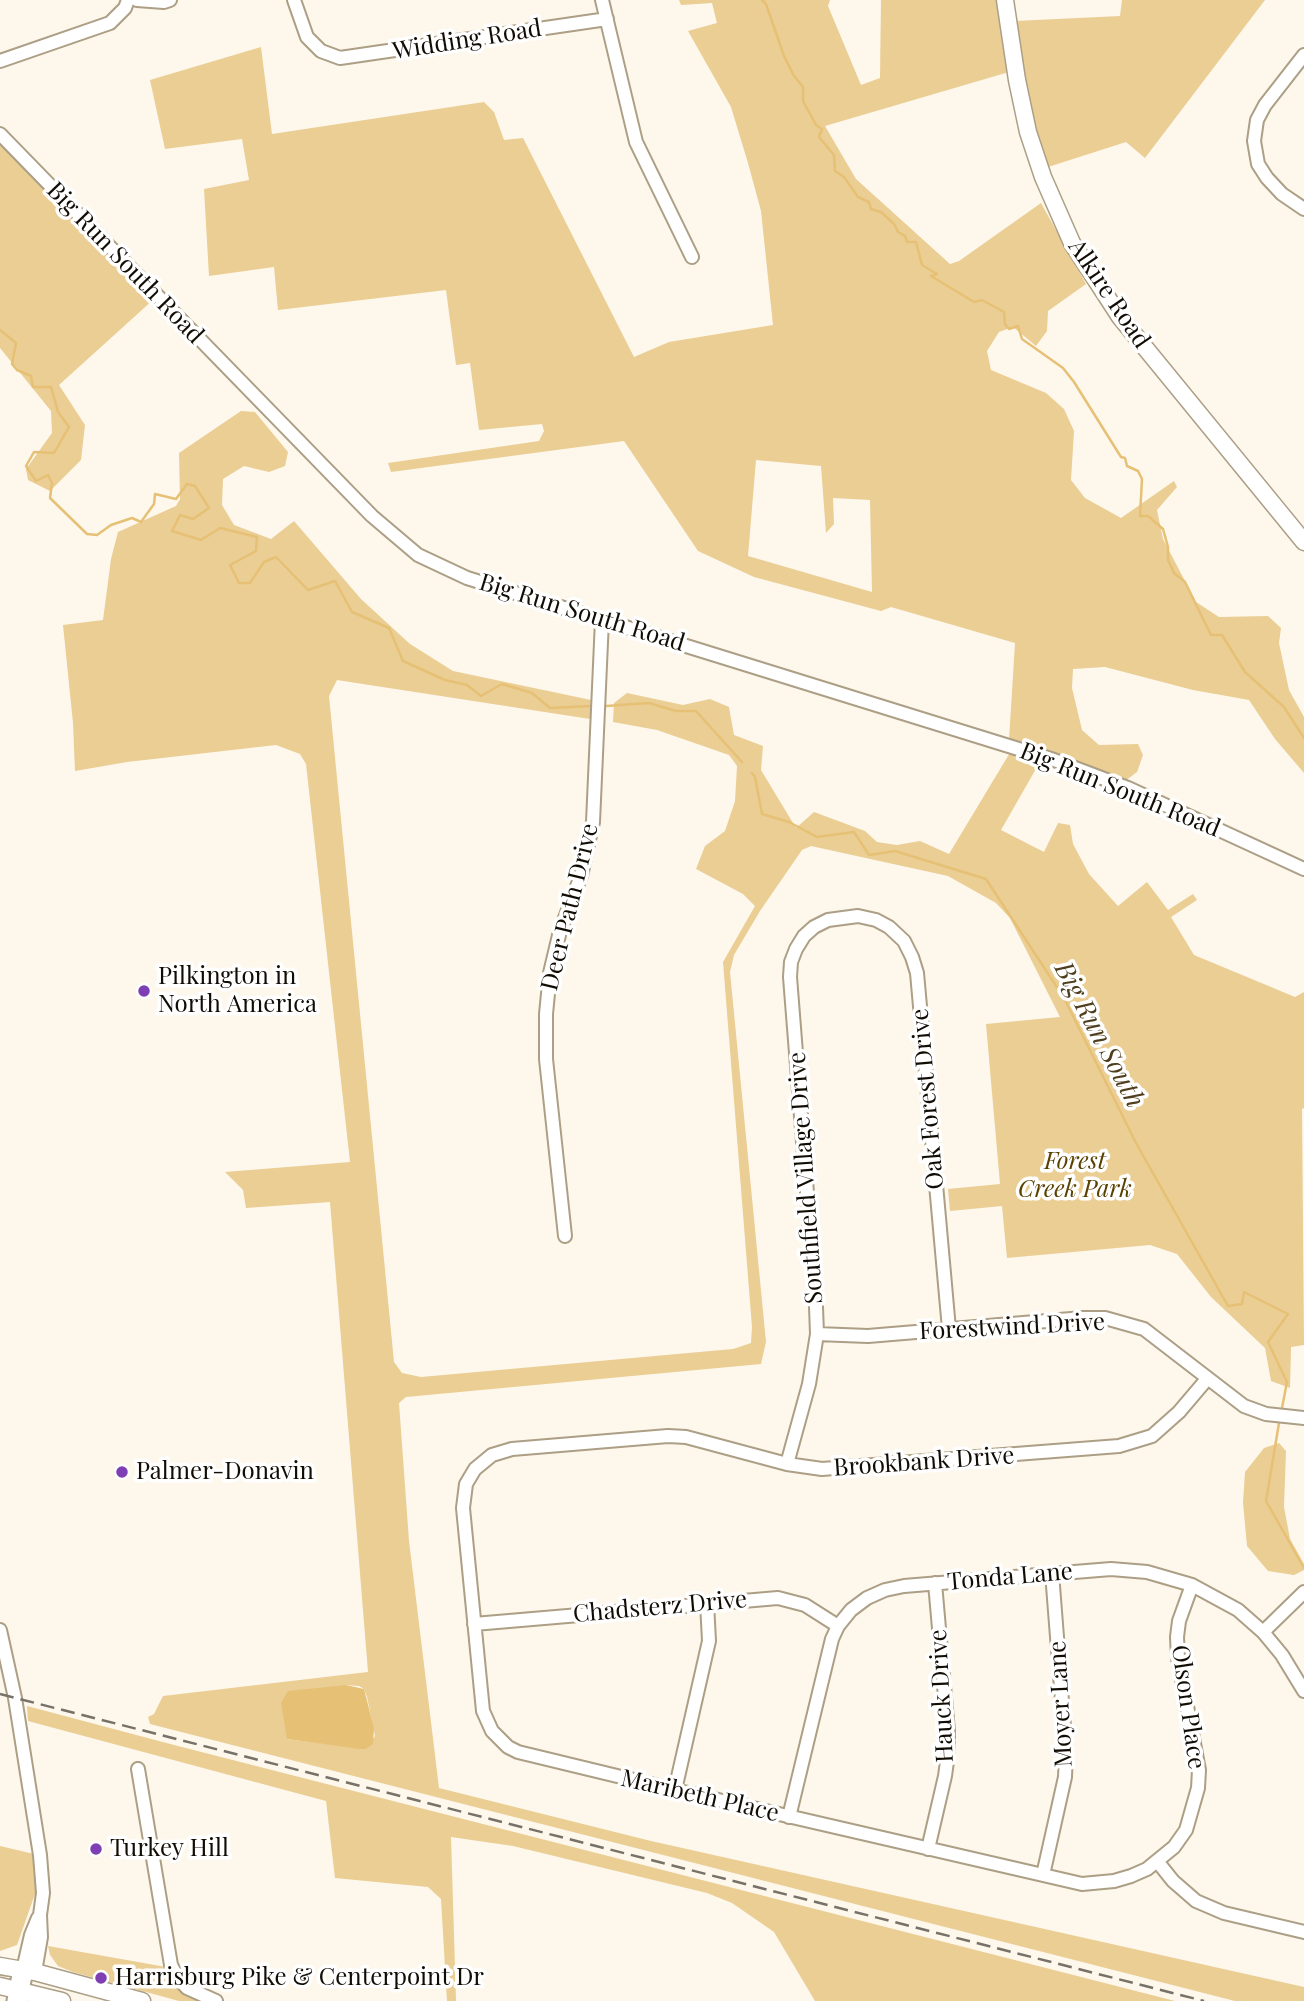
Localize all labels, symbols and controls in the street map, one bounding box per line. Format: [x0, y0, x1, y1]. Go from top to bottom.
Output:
street label: Widding Road [390, 14, 544, 66]
street label: Big Run South Road [40, 176, 210, 350]
street label: Alkire Road [1062, 234, 1156, 354]
street label: Big Run South Road [476, 568, 688, 658]
street label: Big Run South Road [1016, 737, 1224, 843]
street label: Deer Path Drive [535, 820, 605, 994]
water label: Big Run South [1048, 957, 1150, 1113]
place label: Pilkington in North America [158, 963, 317, 1019]
marker: Pilkington in North America [136, 983, 152, 999]
street label: Oak Forest Drive [906, 1007, 950, 1191]
street label: Southfield Village Drive [783, 1051, 829, 1305]
park label: Forest Creek Park [1018, 1148, 1132, 1204]
street label: Forestwind Drive [918, 1308, 1106, 1346]
street label: Brookbank Drive [833, 1441, 1015, 1483]
place label: Palmer-Donavin [136, 1458, 314, 1486]
marker: Palmer-Donavin [114, 1464, 130, 1480]
street label: Tonda Lane [946, 1557, 1074, 1597]
street label: Chadsterz Drive [572, 1585, 748, 1629]
street label: Hauck Drive [924, 1629, 960, 1763]
street label: Moyer Lane [1043, 1640, 1079, 1768]
street label: Olson Place [1165, 1643, 1211, 1771]
street label: Maribeth Place [618, 1764, 782, 1828]
place label: Turkey Hill [110, 1835, 229, 1863]
marker: Turkey Hill [88, 1841, 104, 1857]
place label: Harrisburg Pike & Centerpoint Dr [115, 1964, 484, 1992]
marker: Harrisburg Pike & Centerpoint Dr [93, 1970, 109, 1986]

